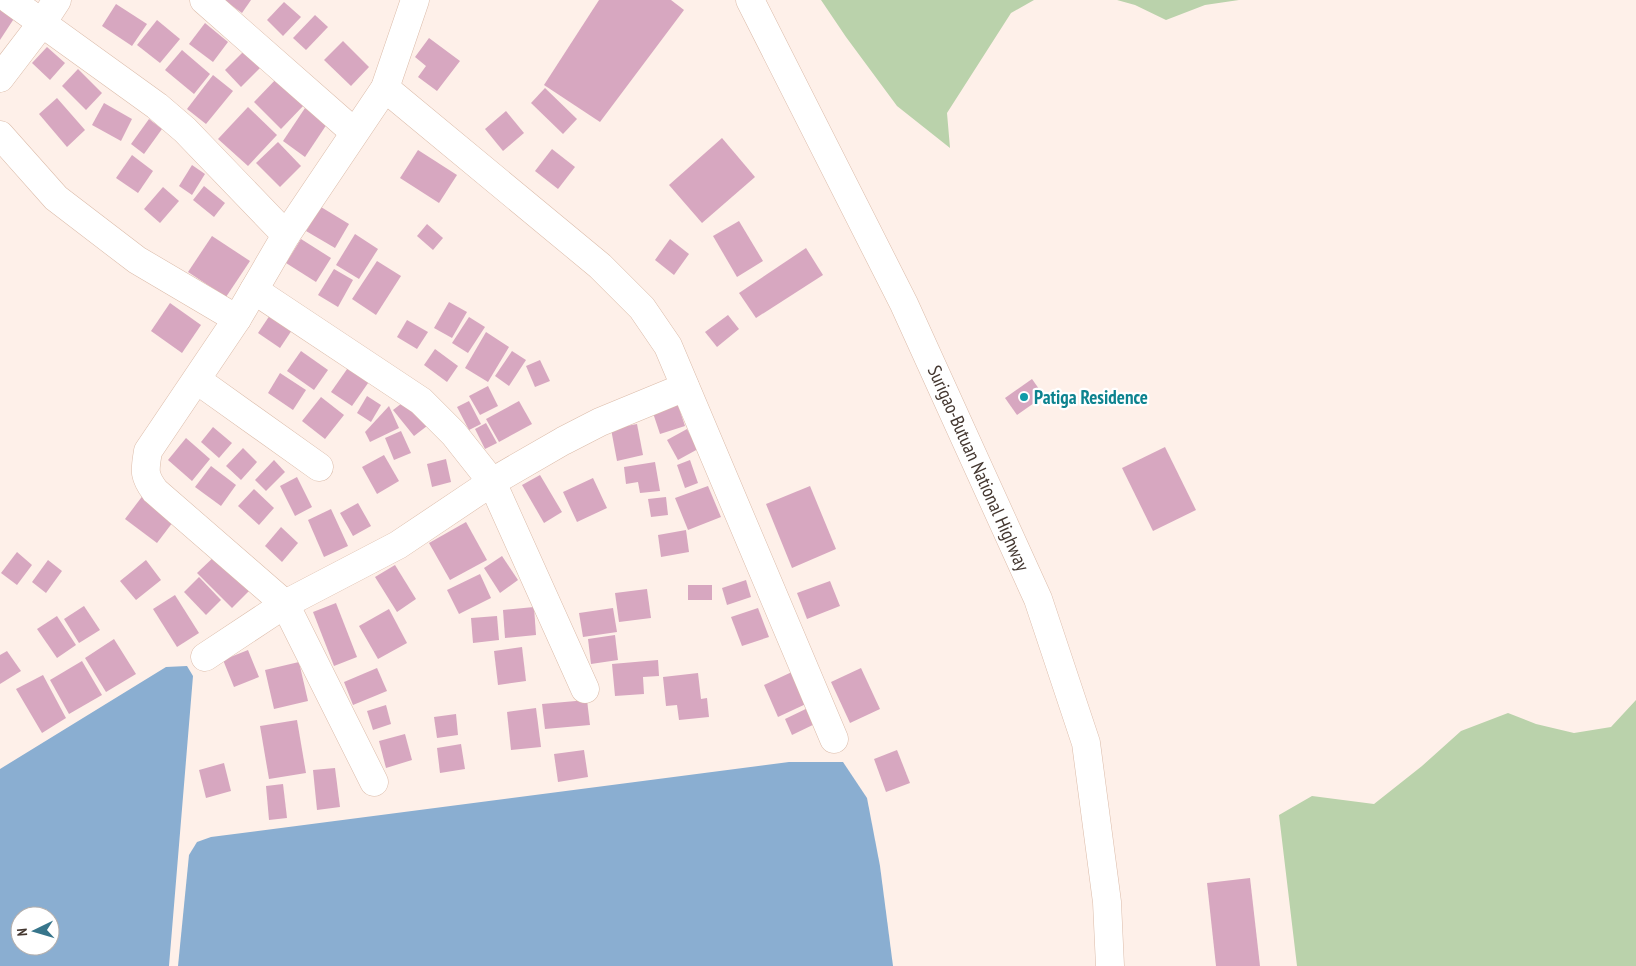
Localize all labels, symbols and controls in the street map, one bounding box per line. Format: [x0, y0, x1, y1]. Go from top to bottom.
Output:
street label: Surigao-Butuan National Highway [923, 361, 1036, 575]
place label: Patiga Residence [1034, 385, 1148, 409]
marker: Patiga Residence [1018, 391, 1030, 403]
north arrow [10, 906, 60, 956]
text: N [13, 928, 31, 937]

